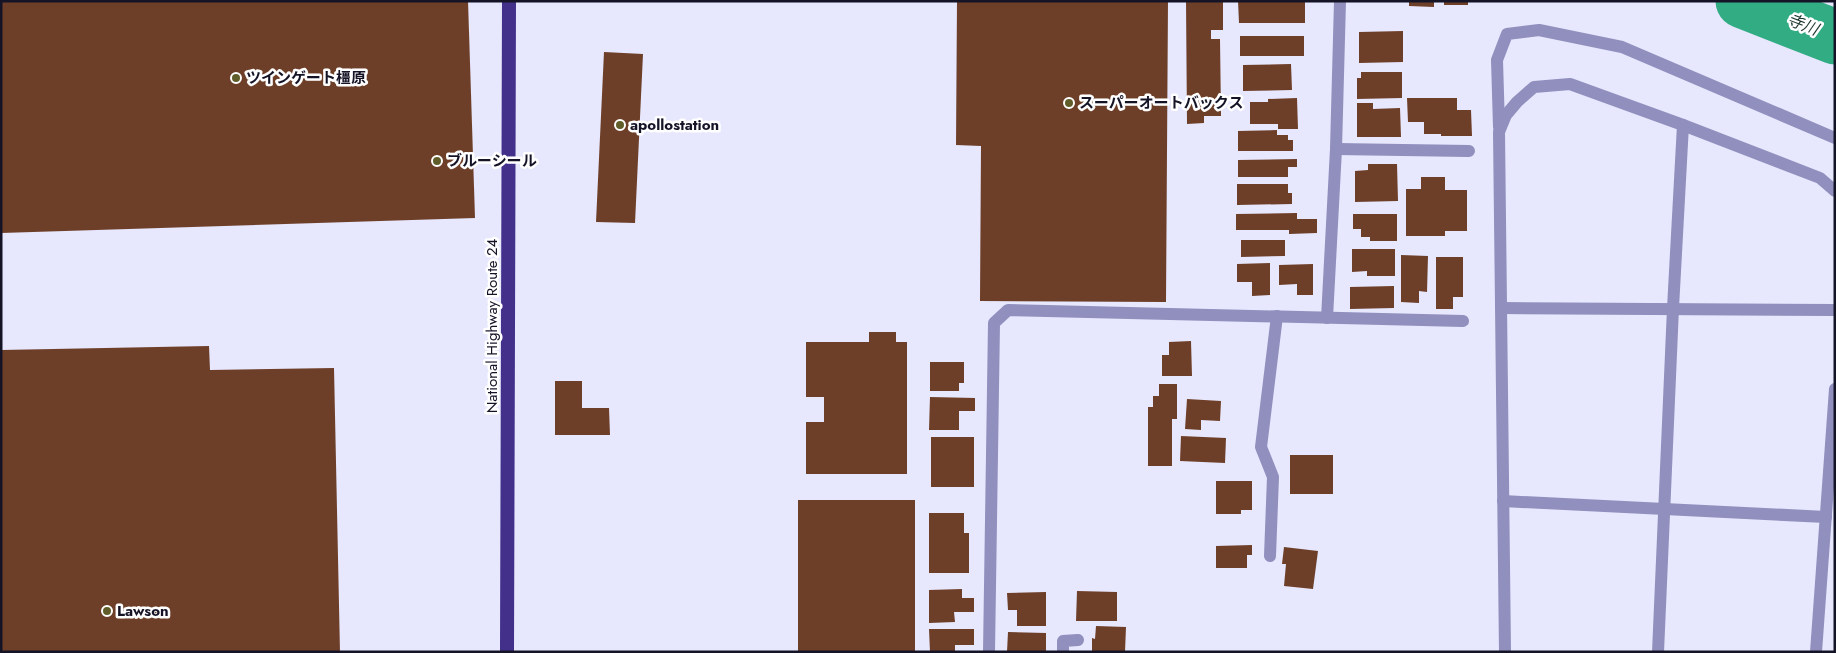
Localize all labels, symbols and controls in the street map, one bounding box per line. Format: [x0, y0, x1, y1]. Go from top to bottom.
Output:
water label: 寺川 [1784, 8, 1824, 42]
place label: ツインゲート橿原 [246, 67, 366, 89]
marker: ツインゲート橿原 [230, 72, 242, 84]
place label: スーパーオートバックス [1079, 92, 1243, 114]
marker: スーパーオートバックス [1063, 97, 1075, 109]
place label: apollostation [630, 114, 719, 136]
marker: apollostation [614, 119, 626, 131]
place label: ブルーシール [447, 150, 537, 172]
marker: ブルーシール [431, 155, 443, 167]
street label: National Highway Route 24 [481, 238, 503, 413]
place label: Lawson [117, 600, 169, 622]
marker: Lawson [101, 605, 113, 617]

